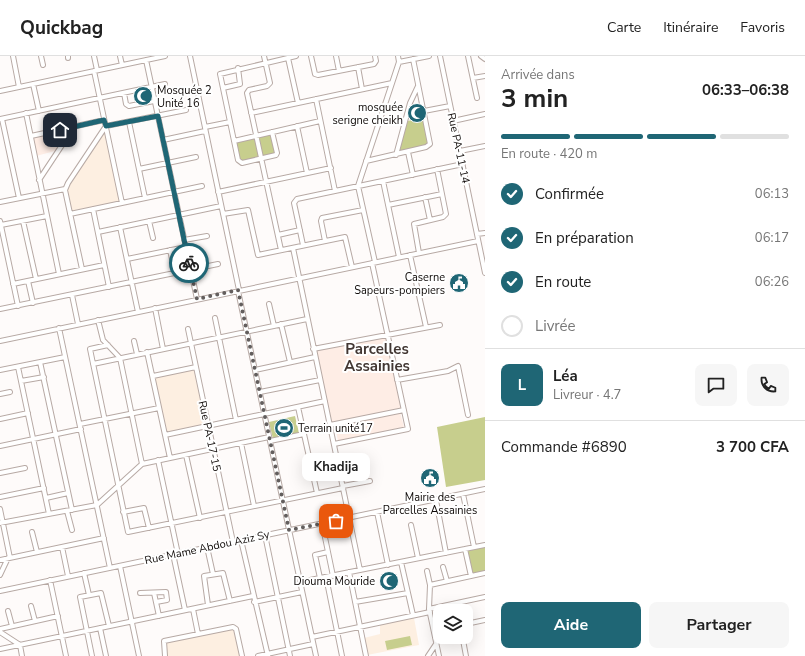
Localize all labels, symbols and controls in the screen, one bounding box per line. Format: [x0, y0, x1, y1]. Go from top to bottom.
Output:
text: Quickbag [20, 15, 103, 41]
text: Carte [607, 18, 641, 37]
text: Itinéraire [663, 18, 718, 37]
text: Favoris [740, 18, 785, 37]
text: Arrivée dans [501, 66, 575, 84]
text: 06:33–06:38 [702, 80, 789, 100]
text: 3 min [501, 81, 568, 116]
place label: Mosquée 2 Unité 16 [157, 83, 212, 111]
mosque icon: Mosquée 2 Unité 16 [132, 85, 154, 107]
place label: mosquée serigne cheikh [333, 100, 403, 128]
mosque icon: mosquée serigne cheikh [406, 102, 428, 124]
street label: Rue PA-11-14 [444, 111, 473, 185]
pin [43, 113, 77, 147]
icon: home [49, 119, 71, 141]
text: En route · 420 m [501, 145, 597, 163]
icon: check [501, 183, 523, 205]
text: Confirmée [535, 184, 604, 204]
text: 06:13 [755, 185, 789, 203]
icon: check [501, 227, 523, 249]
text: En préparation [535, 228, 634, 248]
text: 06:17 [755, 229, 789, 247]
courier [169, 243, 209, 283]
icon: bike [178, 252, 200, 274]
place label: Caserne Sapeurs-pompiers [354, 270, 445, 298]
icon: check [501, 271, 523, 293]
public building icon: Caserne Sapeurs-pompiers [448, 272, 470, 294]
text: En route [535, 272, 591, 292]
text: 06:26 [755, 273, 789, 291]
text: Livrée [535, 316, 576, 336]
district label: Parcelles Assainies [344, 339, 410, 376]
button: chat [695, 364, 737, 406]
button: phone [747, 364, 789, 406]
text: Léa [553, 366, 578, 386]
text: L [518, 375, 526, 395]
text: Livreur · 4.7 [553, 386, 621, 404]
street label: Rue PA-17-15 [195, 399, 224, 473]
sports icon: Terrain unité17 [273, 417, 295, 439]
place label: Terrain unité17 [298, 421, 373, 436]
text: Commande #6890 [501, 437, 627, 457]
text: 3 700 CFA [716, 437, 789, 457]
callout: Khadija [302, 453, 370, 481]
text: Khadija [314, 458, 358, 476]
public building icon: Mairie des Parcelles Assainies [419, 467, 441, 489]
place label: Mairie des Parcelles Assainies [383, 490, 477, 518]
pin [319, 504, 353, 538]
icon: bag [325, 510, 347, 532]
street label: Rue Mame Abdou Aziz Sy [143, 527, 271, 568]
mosque icon: Diouma Mouride [378, 570, 400, 592]
place label: Diouma Mouride [293, 574, 375, 589]
button: Aide [501, 602, 641, 648]
button: Partager [649, 602, 789, 648]
map controls [433, 604, 473, 644]
button: layers [433, 604, 473, 644]

